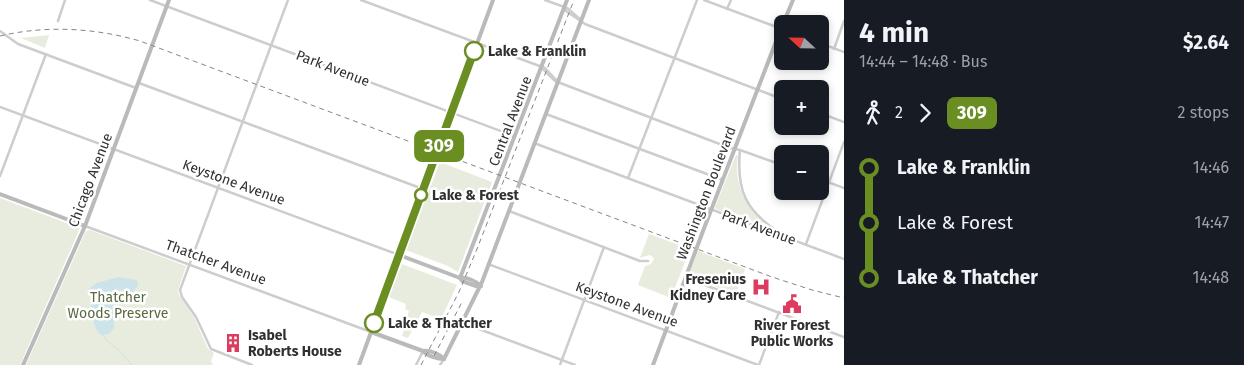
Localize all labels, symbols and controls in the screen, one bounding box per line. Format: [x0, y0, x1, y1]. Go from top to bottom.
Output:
north arrow [774, 15, 829, 70]
map controls [774, 15, 829, 200]
text: 4 min [859, 16, 929, 49]
text: $2.64 [1183, 31, 1229, 54]
marker: Lake & Franklin [464, 41, 484, 61]
place label: Lake & Franklin [488, 43, 586, 60]
street label: Park Avenue [293, 47, 372, 90]
text: 14:44 – 14:48 · Bus [859, 52, 987, 71]
street label: Central Avenue [485, 74, 535, 169]
button: + [774, 80, 829, 135]
icon: walk [859, 99, 887, 127]
icon: forward [911, 99, 939, 127]
text: 309 [957, 102, 987, 124]
text: 2 [895, 103, 903, 122]
text: 2 stops [1178, 103, 1229, 122]
street label: Washington Boulevard [673, 124, 740, 262]
line badge: 309 [410, 130, 468, 162]
street label: Chicago Avenue [65, 131, 116, 230]
text: 309 [424, 135, 454, 157]
button: − [774, 145, 829, 200]
street label: Keystone Avenue [180, 156, 287, 209]
text: Lake & Franklin [897, 156, 1031, 179]
text: 14:46 [1193, 158, 1229, 177]
place label: Lake & Forest [432, 187, 519, 204]
marker: Lake & Forest [414, 188, 428, 202]
street label: Park Avenue [719, 206, 798, 249]
text: Lake & Forest [897, 211, 1013, 234]
text: 14:47 [1195, 213, 1229, 232]
street label: Thatcher Avenue [163, 236, 269, 289]
text: Lake & Thatcher [897, 266, 1038, 289]
text: 14:48 [1192, 268, 1229, 287]
place label: Fresenius Kidney Care [670, 271, 746, 304]
hospital icon: Fresenius Kidney Care [750, 276, 772, 298]
street label: Keystone Avenue [573, 278, 680, 331]
park label: Thatcher Woods Preserve [68, 289, 168, 322]
public building icon: River Forest Public Works [781, 293, 803, 315]
marker: Lake & Thatcher [364, 313, 384, 333]
place label: Lake & Thatcher [388, 315, 492, 332]
place label: River Forest Public Works [751, 317, 833, 350]
place label: Isabel Roberts House [248, 327, 342, 360]
building icon: Isabel Roberts House [222, 332, 244, 354]

